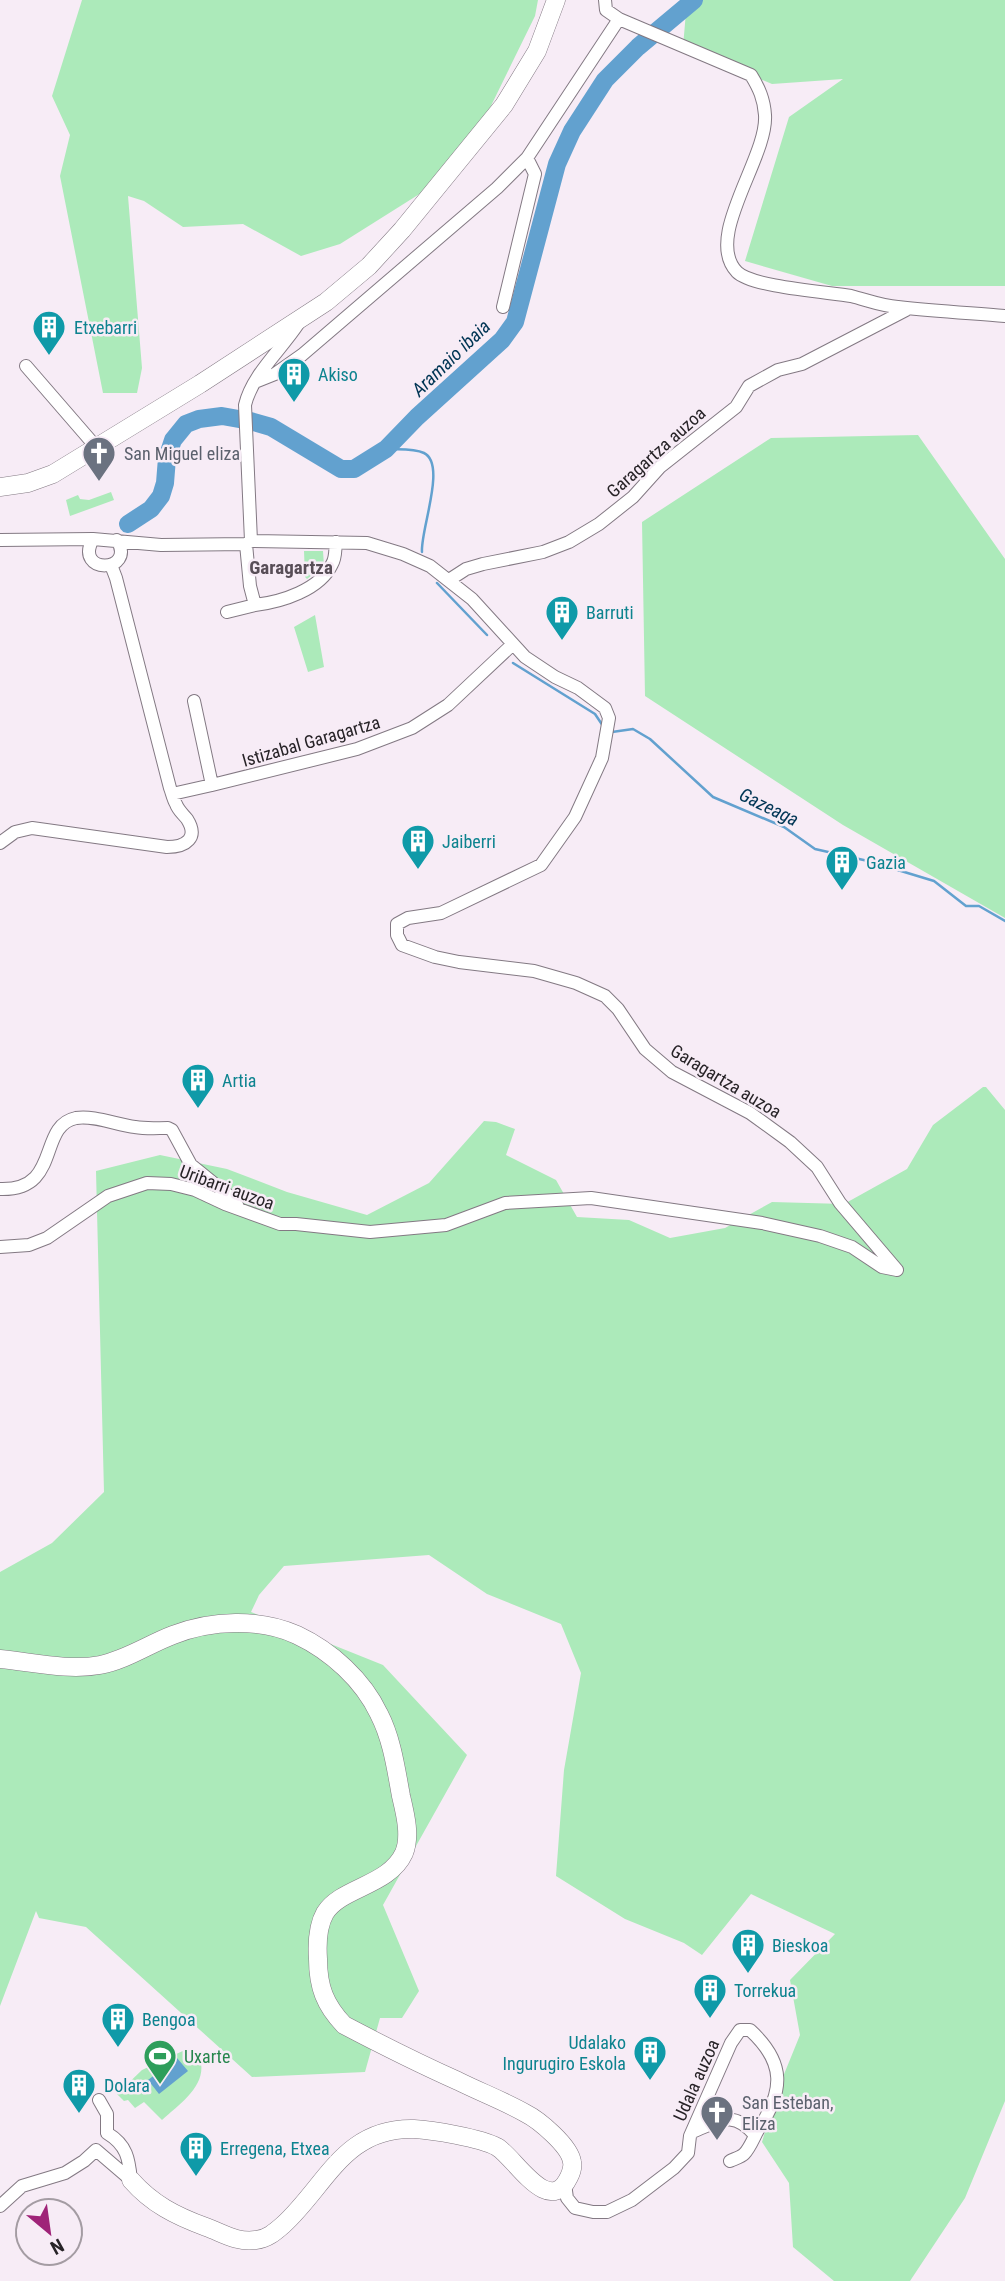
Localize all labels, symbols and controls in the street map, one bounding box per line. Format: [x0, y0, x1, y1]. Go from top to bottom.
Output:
building icon: Etxebarri [30, 308, 68, 357]
water label: Aramaio ibaia [406, 315, 495, 402]
place label: Etxebarri [74, 317, 137, 338]
building icon: Akiso [275, 355, 313, 404]
place label: Akiso [318, 364, 358, 385]
street label: Garagartza auzoa [602, 402, 710, 502]
church icon: San Miguel eliza [80, 434, 118, 483]
place label: San Miguel eliza [124, 443, 240, 464]
district label: Garagartza [249, 556, 333, 579]
building icon: Barruti [543, 593, 581, 642]
place label: Barruti [586, 602, 634, 623]
street label: Istizabal Garagartza [240, 711, 382, 771]
water label: Gazeaga [736, 783, 802, 831]
building icon: Jaiberri [399, 822, 437, 871]
place label: Jaiberri [442, 831, 496, 852]
building icon: Gazia [823, 843, 861, 892]
place label: Gazia [866, 852, 906, 873]
street label: Garagartza auzoa [667, 1040, 785, 1122]
building icon: Artia [179, 1061, 217, 1110]
place label: Artia [222, 1070, 256, 1091]
street label: Uribarri auzoa [177, 1160, 277, 1214]
building icon: Bieskoa [729, 1926, 767, 1975]
place label: Bieskoa [772, 1935, 828, 1956]
building icon: Torrekua [691, 1971, 729, 2020]
place label: Torrekua [734, 1980, 796, 2001]
building icon: Bengoa [99, 2000, 137, 2049]
place label: Bengoa [142, 2009, 196, 2030]
place label: Udalako Ingurugiro Eskola [502, 2032, 626, 2074]
building icon: Udalako Ingurugiro Eskola [631, 2033, 669, 2082]
street label: Udala auzoa [669, 2036, 723, 2124]
sports icon: Uxarte [141, 2037, 179, 2086]
place label: Uxarte [184, 2046, 230, 2067]
building icon: Dolara [60, 2066, 98, 2115]
place label: Dolara [104, 2075, 150, 2096]
place label: San Esteban, Eliza [742, 2092, 834, 2134]
church icon: San Esteban, Eliza [698, 2093, 736, 2142]
building icon: Erregena, Etxea [177, 2129, 215, 2178]
place label: Erregena, Etxea [220, 2138, 330, 2159]
north arrow [14, 2197, 84, 2267]
text: N [46, 2234, 68, 2259]

